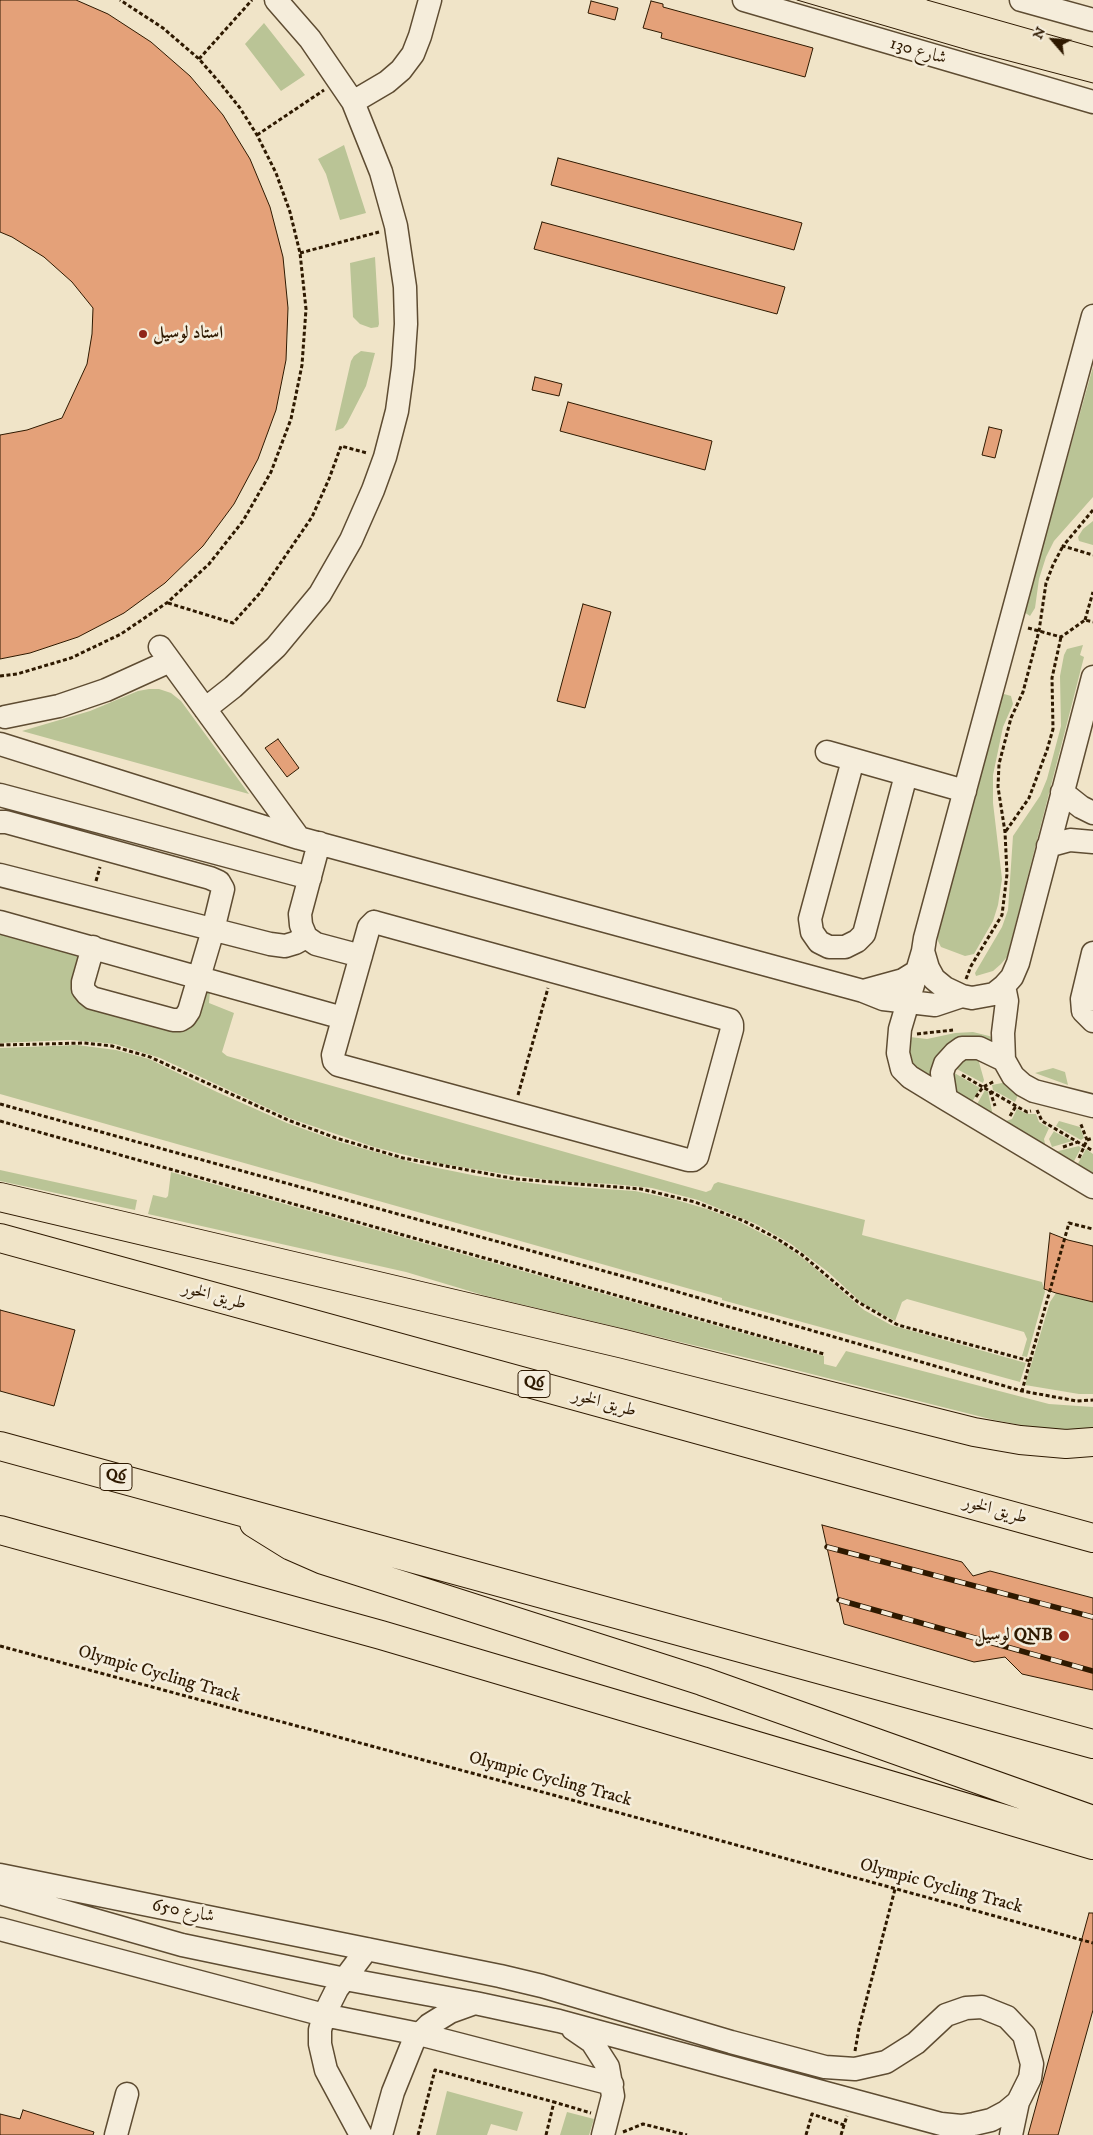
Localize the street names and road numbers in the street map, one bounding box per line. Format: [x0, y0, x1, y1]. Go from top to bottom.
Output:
street label: شارع 130 [887, 34, 949, 70]
street label: طريق الخور [180, 1278, 248, 1316]
road number: Q6 [518, 1370, 550, 1398]
street label: طريق الخور [570, 1385, 638, 1423]
road number: Q6 [100, 1464, 132, 1490]
street label: طريق الخور [961, 1492, 1029, 1530]
street label: Olympic Cycling Track [75, 1641, 243, 1709]
street label: Olympic Cycling Track [466, 1748, 634, 1812]
street label: Olympic Cycling Track [857, 1855, 1025, 1919]
street label: شارع 650 [150, 1895, 216, 1929]

